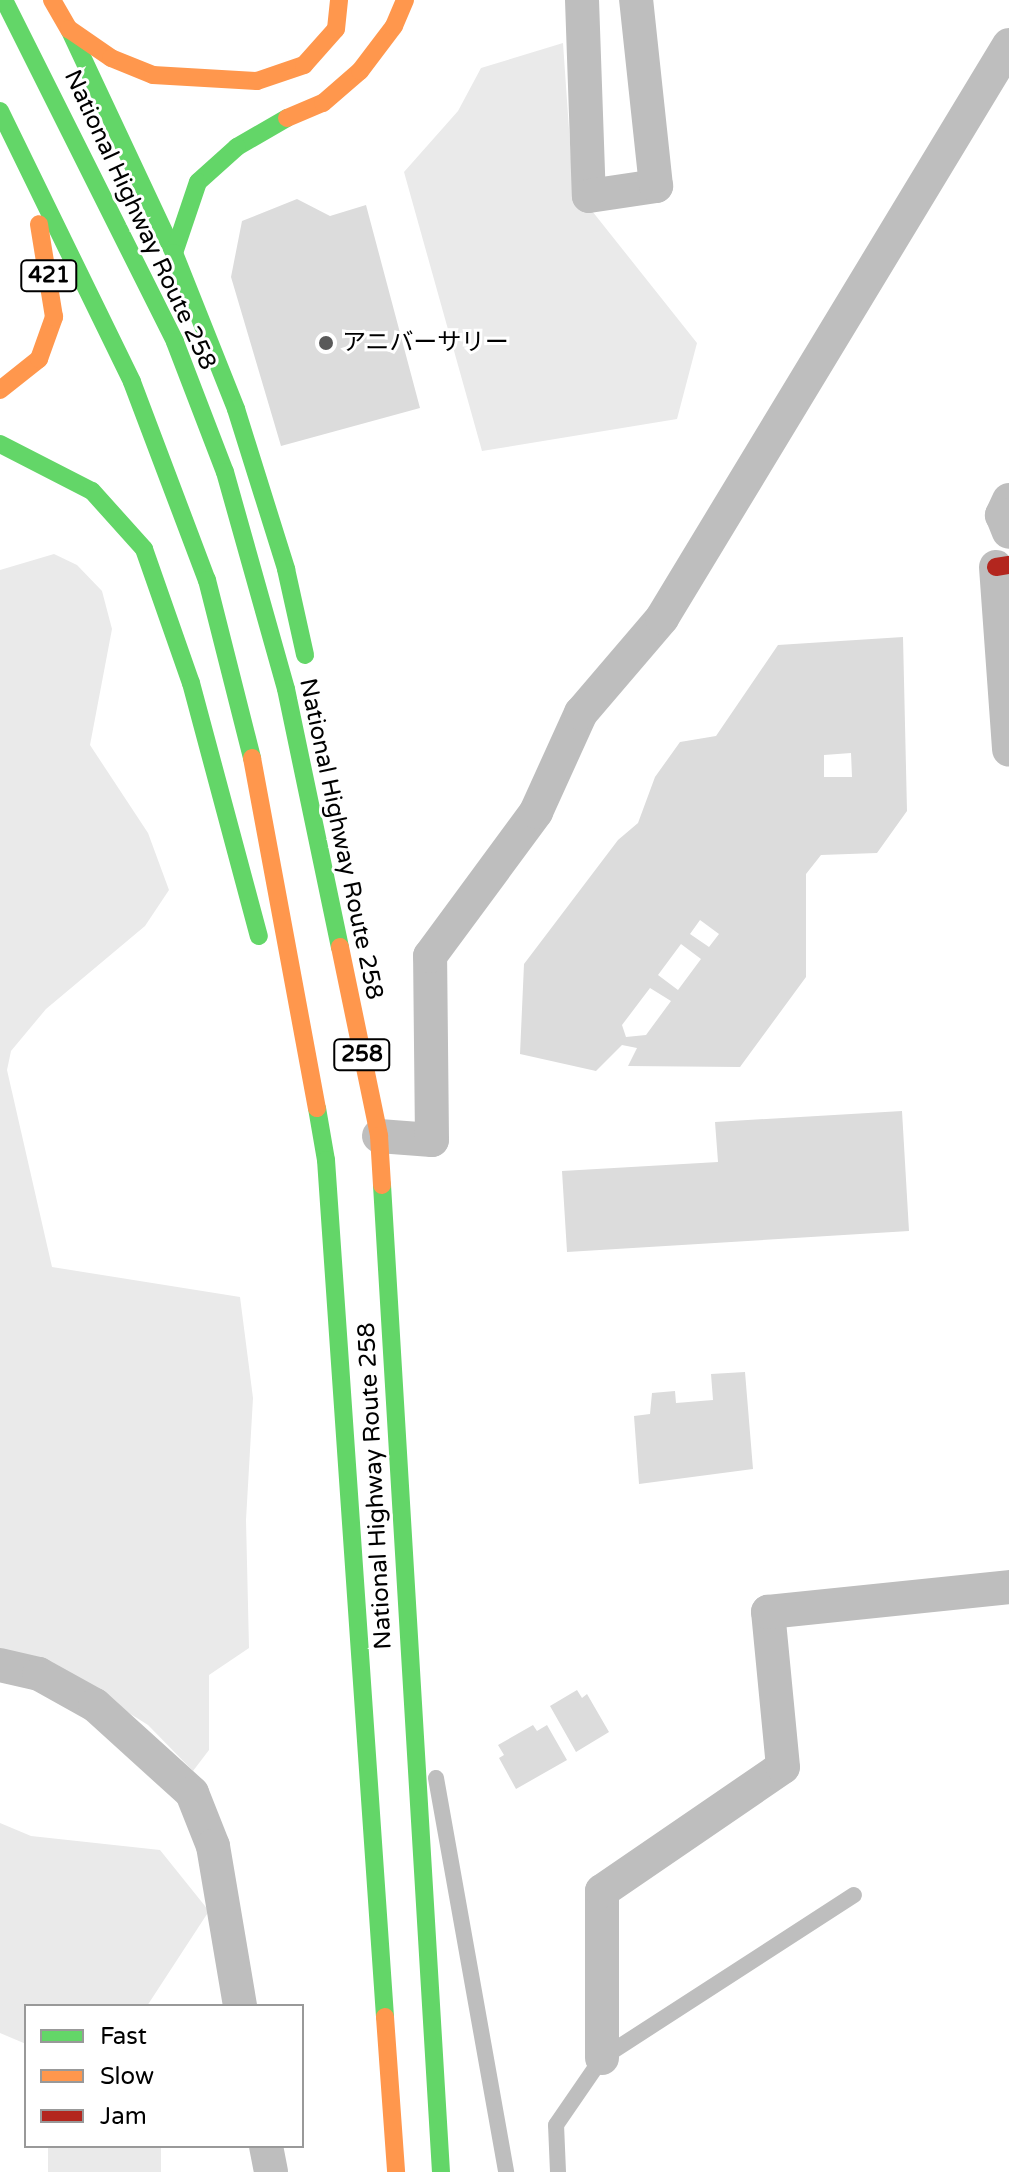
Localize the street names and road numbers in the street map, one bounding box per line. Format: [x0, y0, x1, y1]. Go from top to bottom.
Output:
street label: National Highway Route 258 [58, 65, 222, 375]
road number: 421 [19, 258, 79, 294]
street label: National Highway Route 258 [293, 676, 389, 1002]
road number: 258 [332, 1037, 392, 1073]
street label: National Highway Route 258 [352, 1322, 398, 1650]

